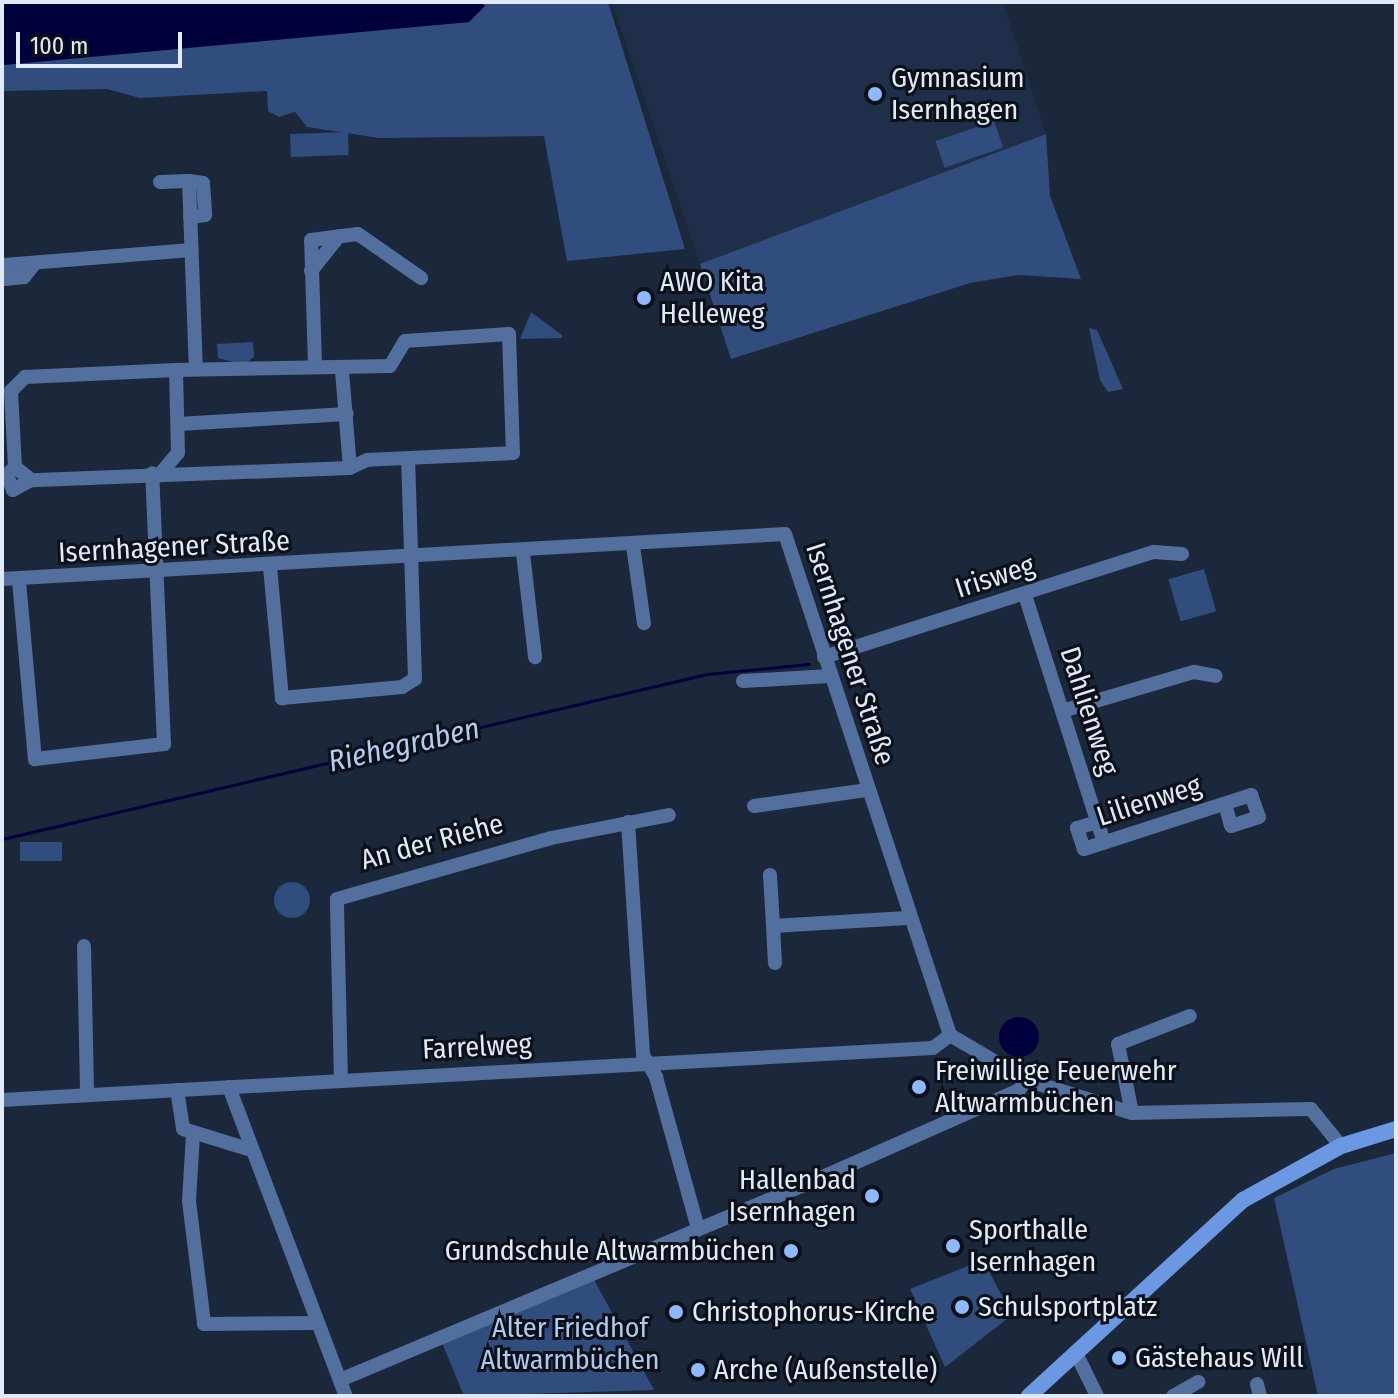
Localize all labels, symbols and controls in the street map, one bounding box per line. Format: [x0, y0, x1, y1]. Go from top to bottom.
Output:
scale bar [20, 16, 186, 66]
text: 100 m [30, 32, 88, 60]
place label: Gymnasium Isernhagen [891, 61, 1025, 127]
marker: Gymnasium Isernhagen [866, 85, 884, 103]
place label: AWO Kita Helleweg [660, 265, 765, 331]
marker: AWO Kita Helleweg [635, 289, 653, 307]
street label: Isernhagener Straße [57, 524, 291, 570]
street label: Isernhagener Straße [798, 539, 902, 769]
street label: Irisweg [951, 548, 1039, 606]
street label: Dahlienweg [1052, 643, 1126, 779]
water label: Riehegraben [325, 710, 483, 780]
street label: Lilienweg [1093, 768, 1205, 834]
street label: An der Riehe [357, 807, 507, 877]
street label: Farrelweg [421, 1027, 533, 1067]
place label: Freiwillige Feuerwehr Altwarmbüchen [935, 1054, 1177, 1120]
marker: Freiwillige Feuerwehr Altwarmbüchen [910, 1078, 928, 1096]
place label: Hallenbad Isernhagen [729, 1163, 856, 1229]
marker: Hallenbad Isernhagen [863, 1187, 881, 1205]
place label: Sporthalle Isernhagen [969, 1213, 1096, 1279]
place label: Grundschule Altwarmbüchen [445, 1234, 775, 1268]
marker: Sporthalle Isernhagen [944, 1237, 962, 1255]
marker: Grundschule Altwarmbüchen [782, 1242, 800, 1260]
place label: Schulsportplatz [978, 1290, 1157, 1324]
place label: Christophorus-Kirche [692, 1295, 935, 1329]
marker: Schulsportplatz [953, 1298, 971, 1316]
marker: Christophorus-Kirche [667, 1303, 685, 1321]
park label: Alter Friedhof Altwarmbüchen [480, 1311, 660, 1377]
place label: Gästehaus Will [1135, 1341, 1304, 1375]
marker: Gästehaus Will [1110, 1349, 1128, 1367]
place label: Arche (Außenstelle) [714, 1353, 937, 1387]
marker: Arche (Außenstelle) [689, 1361, 707, 1379]

